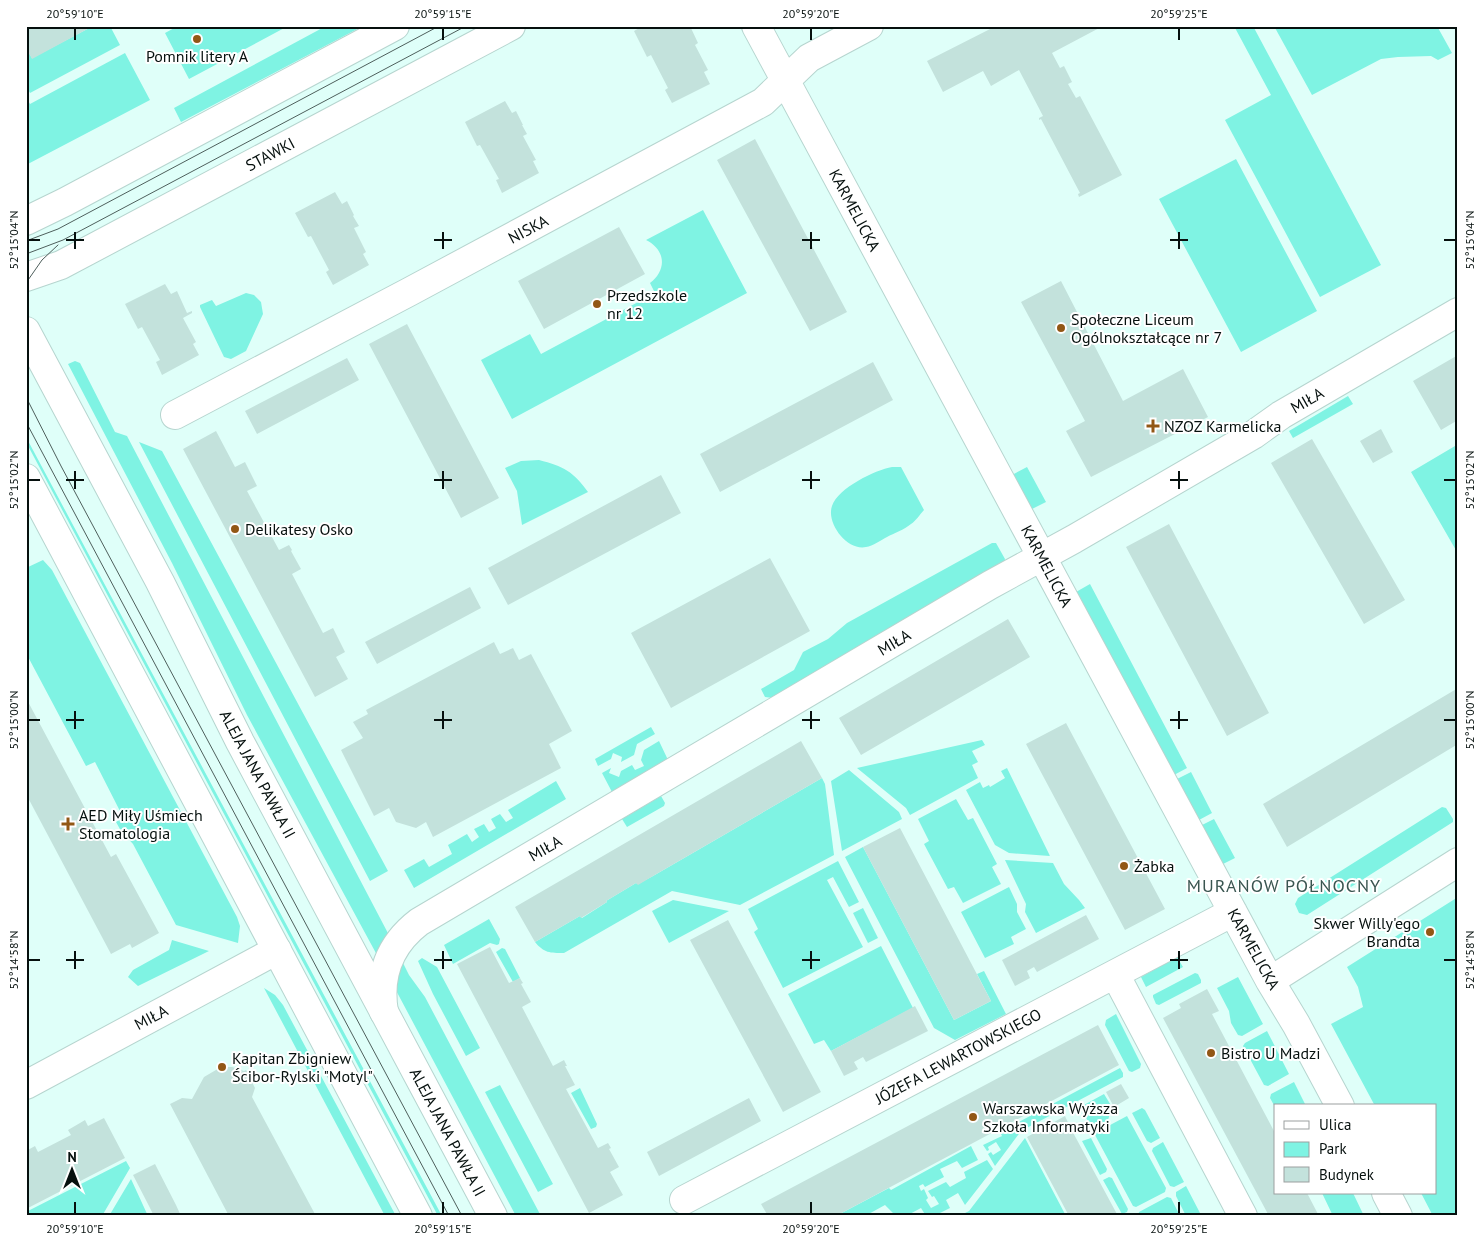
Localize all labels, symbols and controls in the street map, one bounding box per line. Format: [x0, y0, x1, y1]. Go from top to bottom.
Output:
text: 20°59'10"E [46, 6, 104, 21]
text: 20°59'15"E [414, 6, 472, 21]
text: 20°59'20"E [782, 6, 840, 21]
text: 20°59'25"E [1150, 6, 1208, 21]
marker: Pomnik litery A [191, 33, 203, 45]
place label: Pomnik litery A [146, 46, 249, 66]
street label: STAWKI [242, 133, 298, 175]
street label: KARMELICKA [825, 166, 885, 255]
text: 52°15'04"N [6, 210, 21, 270]
street label: NISKA [505, 210, 552, 248]
text: 52°15'04"N [1462, 210, 1477, 270]
place label: Przedszkole nr 12 [607, 285, 687, 323]
marker: Przedszkole nr 12 [591, 298, 603, 310]
place label: Społeczne Liceum Ogólnokształcące nr 7 [1071, 309, 1222, 347]
marker: Społeczne Liceum Ogólnokształcące nr 7 [1055, 322, 1067, 334]
street label: MIŁA [1287, 382, 1328, 417]
place label: NZOZ Karmelicka [1164, 416, 1282, 436]
marker: NZOZ Karmelicka [1146, 419, 1160, 433]
text: 52°15'02"N [6, 450, 21, 510]
text: 52°15'02"N [1462, 450, 1477, 510]
place label: Delikatesy Osko [245, 519, 353, 539]
street label: KARMELICKA [1017, 522, 1077, 611]
marker: Delikatesy Osko [229, 523, 241, 535]
street label: MIŁA [874, 624, 915, 660]
text: 52°15'00"N [6, 690, 21, 750]
text: 52°15'00"N [1462, 690, 1477, 750]
street label: ALEJA JANA PAWŁA II [216, 706, 300, 842]
place label: AED Miły Uśmiech Stomatologia [79, 805, 203, 843]
marker: AED Miły Uśmiech Stomatologia [61, 817, 75, 831]
street label: MIŁA [525, 830, 566, 865]
place label: Żabka [1134, 856, 1175, 876]
marker: Żabka [1118, 860, 1130, 872]
district label: MURANÓW PÓŁNOCNY [1187, 874, 1381, 897]
street label: KARMELICKA [1223, 905, 1285, 994]
place label: Skwer Willy'ego Brandta [1313, 913, 1420, 951]
marker: Skwer Willy'ego Brandta [1424, 926, 1436, 938]
text: 52°14'58"N [6, 930, 21, 990]
text: 52°14'58"N [1462, 930, 1477, 990]
street label: MIŁA [131, 1000, 172, 1034]
street label: JÓZEFA LEWARTOWSKIEGO [871, 1004, 1045, 1109]
place label: Bistro U Madzi [1221, 1043, 1320, 1063]
marker: Bistro U Madzi [1205, 1047, 1217, 1059]
place label: Kapitan Zbigniew Ścibor-Rylski "Motyl" [232, 1048, 373, 1086]
marker: Kapitan Zbigniew Ścibor-Rylski "Motyl" [216, 1061, 228, 1073]
street label: ALEJA JANA PAWŁA II [406, 1064, 490, 1200]
place label: Warszawska Wyższa Szkoła Informatyki [983, 1098, 1118, 1136]
legend [1274, 1104, 1436, 1194]
marker: Warszawska Wyższa Szkoła Informatyki [967, 1111, 979, 1123]
text: Ulica [1319, 1115, 1351, 1134]
text: Park [1319, 1139, 1347, 1158]
north arrow [48, 1144, 98, 1194]
text: N [67, 1148, 77, 1166]
text: Budynek [1319, 1165, 1375, 1184]
text: 20°59'10"E [46, 1221, 104, 1236]
text: 20°59'15"E [414, 1221, 472, 1236]
text: 20°59'20"E [782, 1221, 840, 1236]
text: 20°59'25"E [1150, 1221, 1208, 1236]

